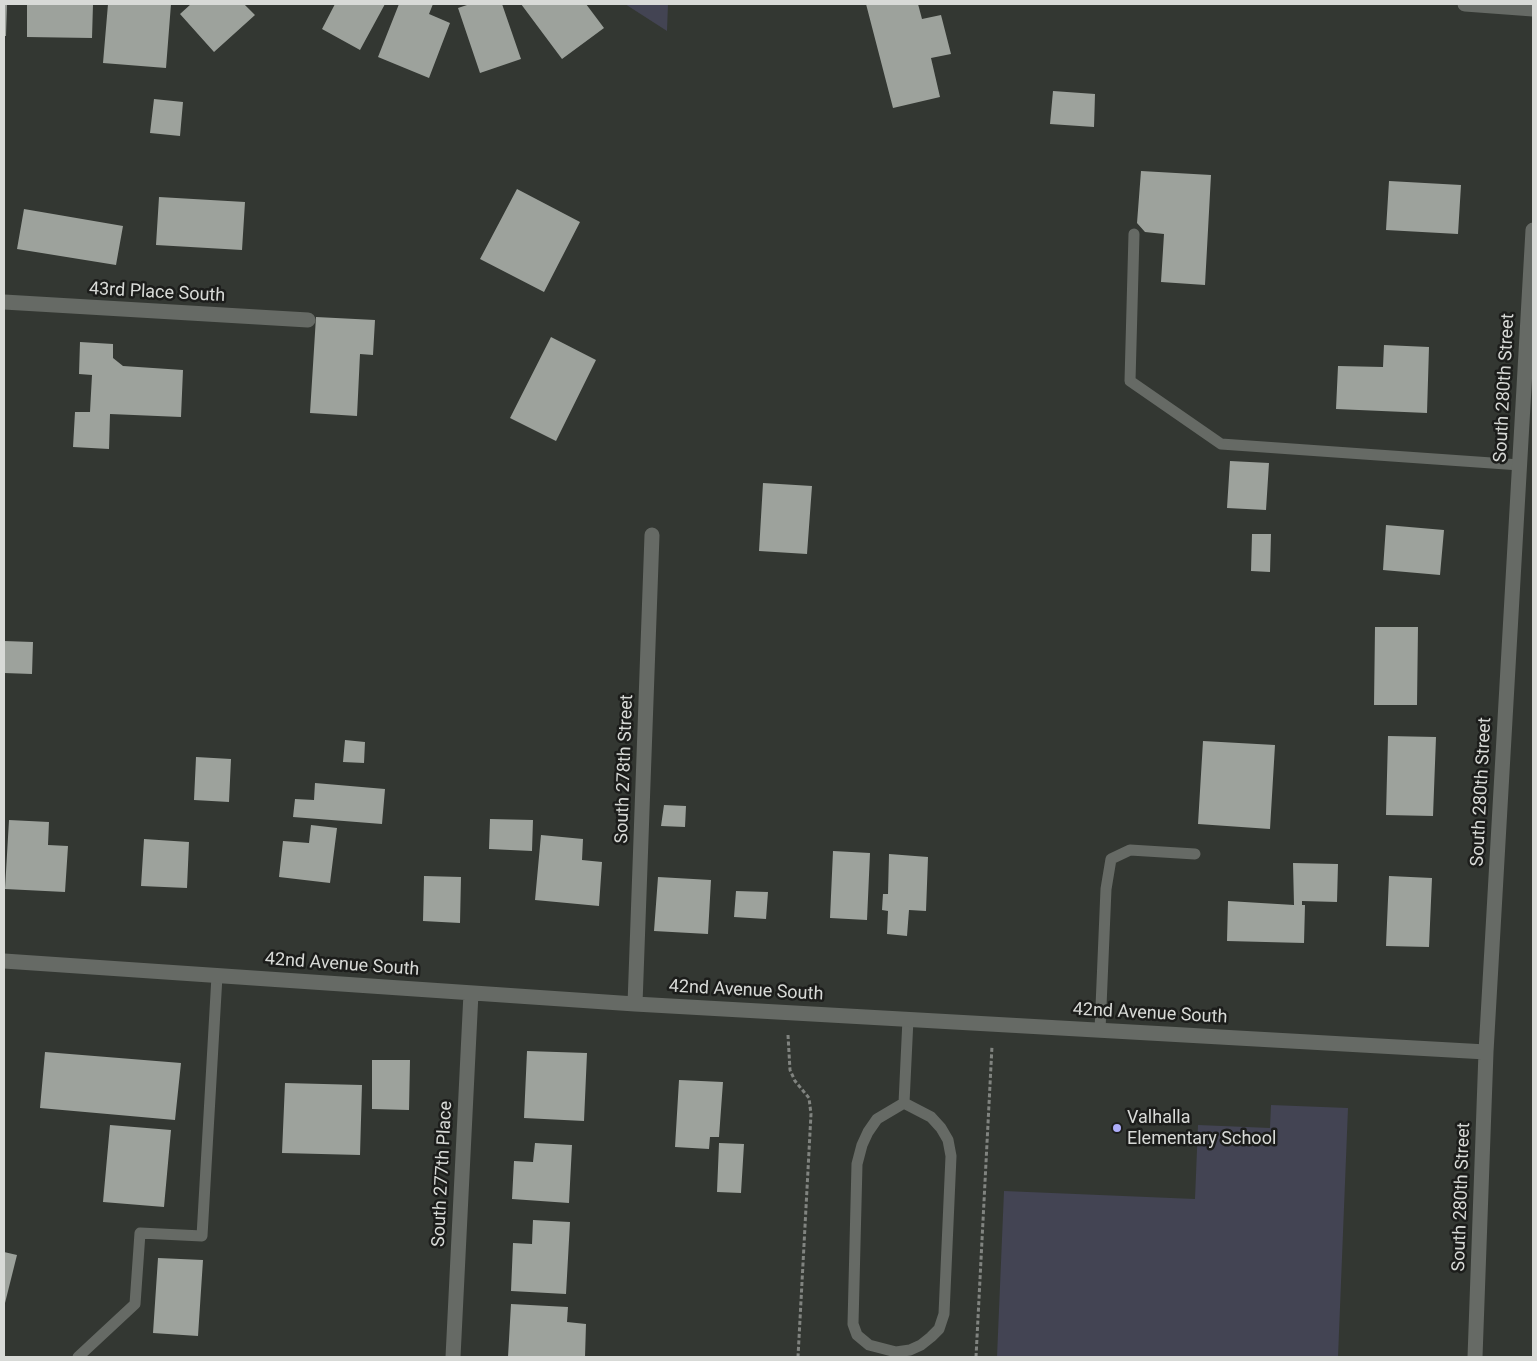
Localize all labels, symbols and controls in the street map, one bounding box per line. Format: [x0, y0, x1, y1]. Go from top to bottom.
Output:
street label: 43rd Place South [88, 279, 226, 307]
street label: South 280th Street [1490, 313, 1520, 463]
street label: South 278th Street [612, 694, 638, 844]
street label: South 280th Street [1467, 717, 1497, 867]
street label: 42nd Avenue South [264, 949, 420, 981]
street label: 42nd Avenue South [668, 976, 824, 1006]
street label: 42nd Avenue South [1072, 999, 1228, 1029]
street label: South 277th Place [428, 1100, 458, 1248]
place label: Valhalla Elementary School [1127, 1107, 1276, 1150]
marker: Valhalla Elementary School [1111, 1122, 1123, 1134]
street label: South 280th Street [1449, 1122, 1475, 1272]

